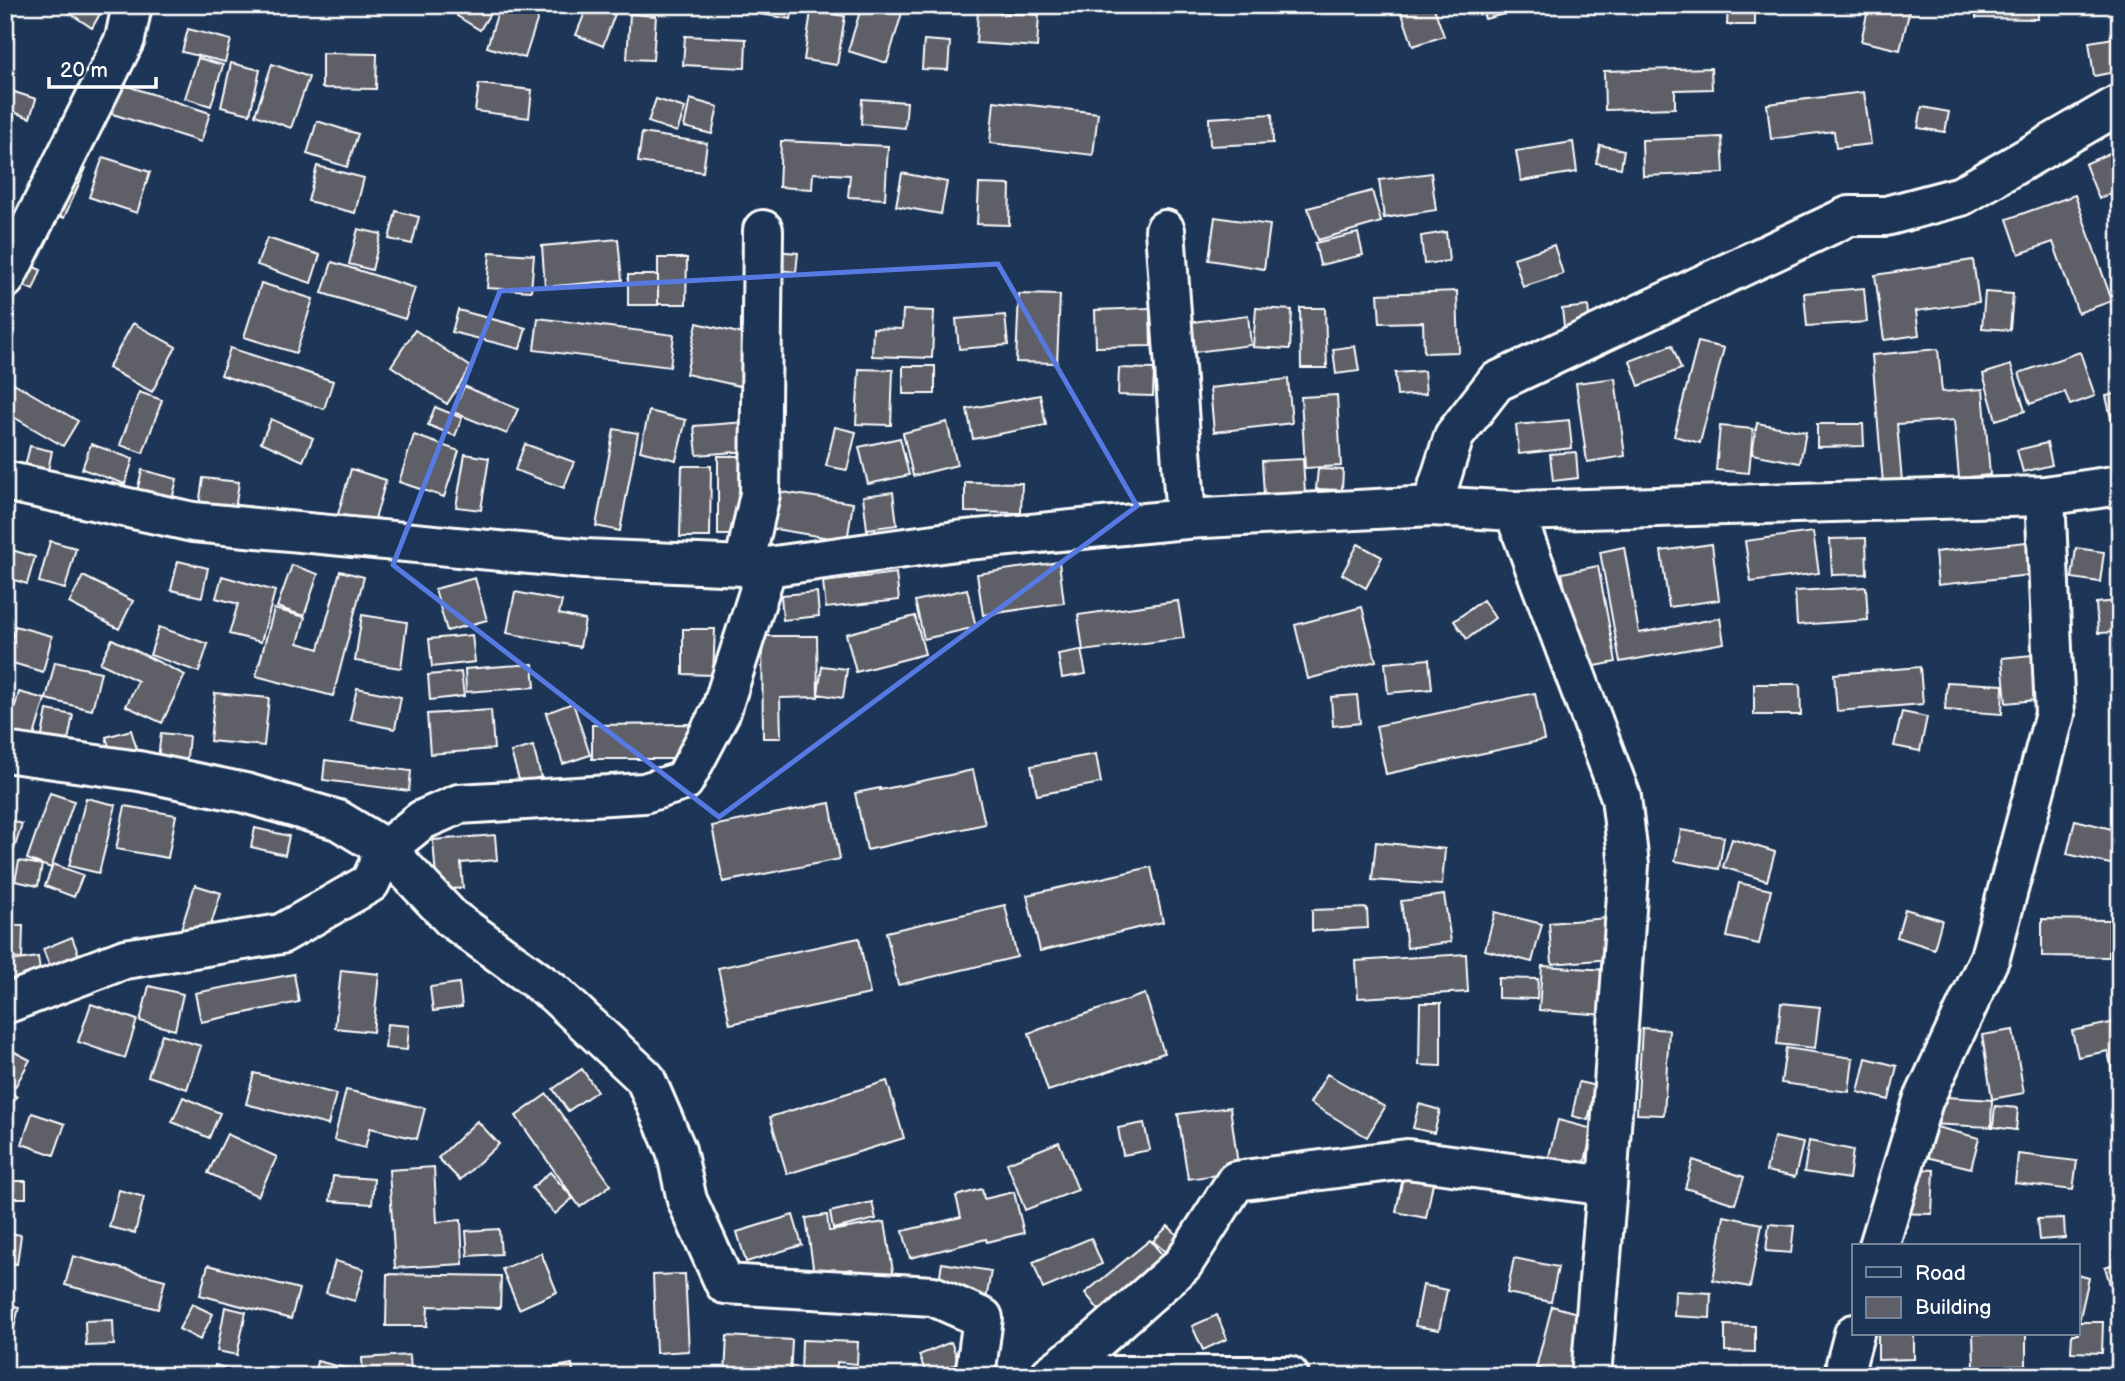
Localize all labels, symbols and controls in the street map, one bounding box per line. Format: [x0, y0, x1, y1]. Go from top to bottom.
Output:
scale bar [49, 46, 156, 90]
text: 20 m [60, 58, 108, 83]
legend [1852, 1244, 2080, 1336]
text: Road [1915, 1261, 1966, 1286]
text: Building [1915, 1295, 1991, 1320]

